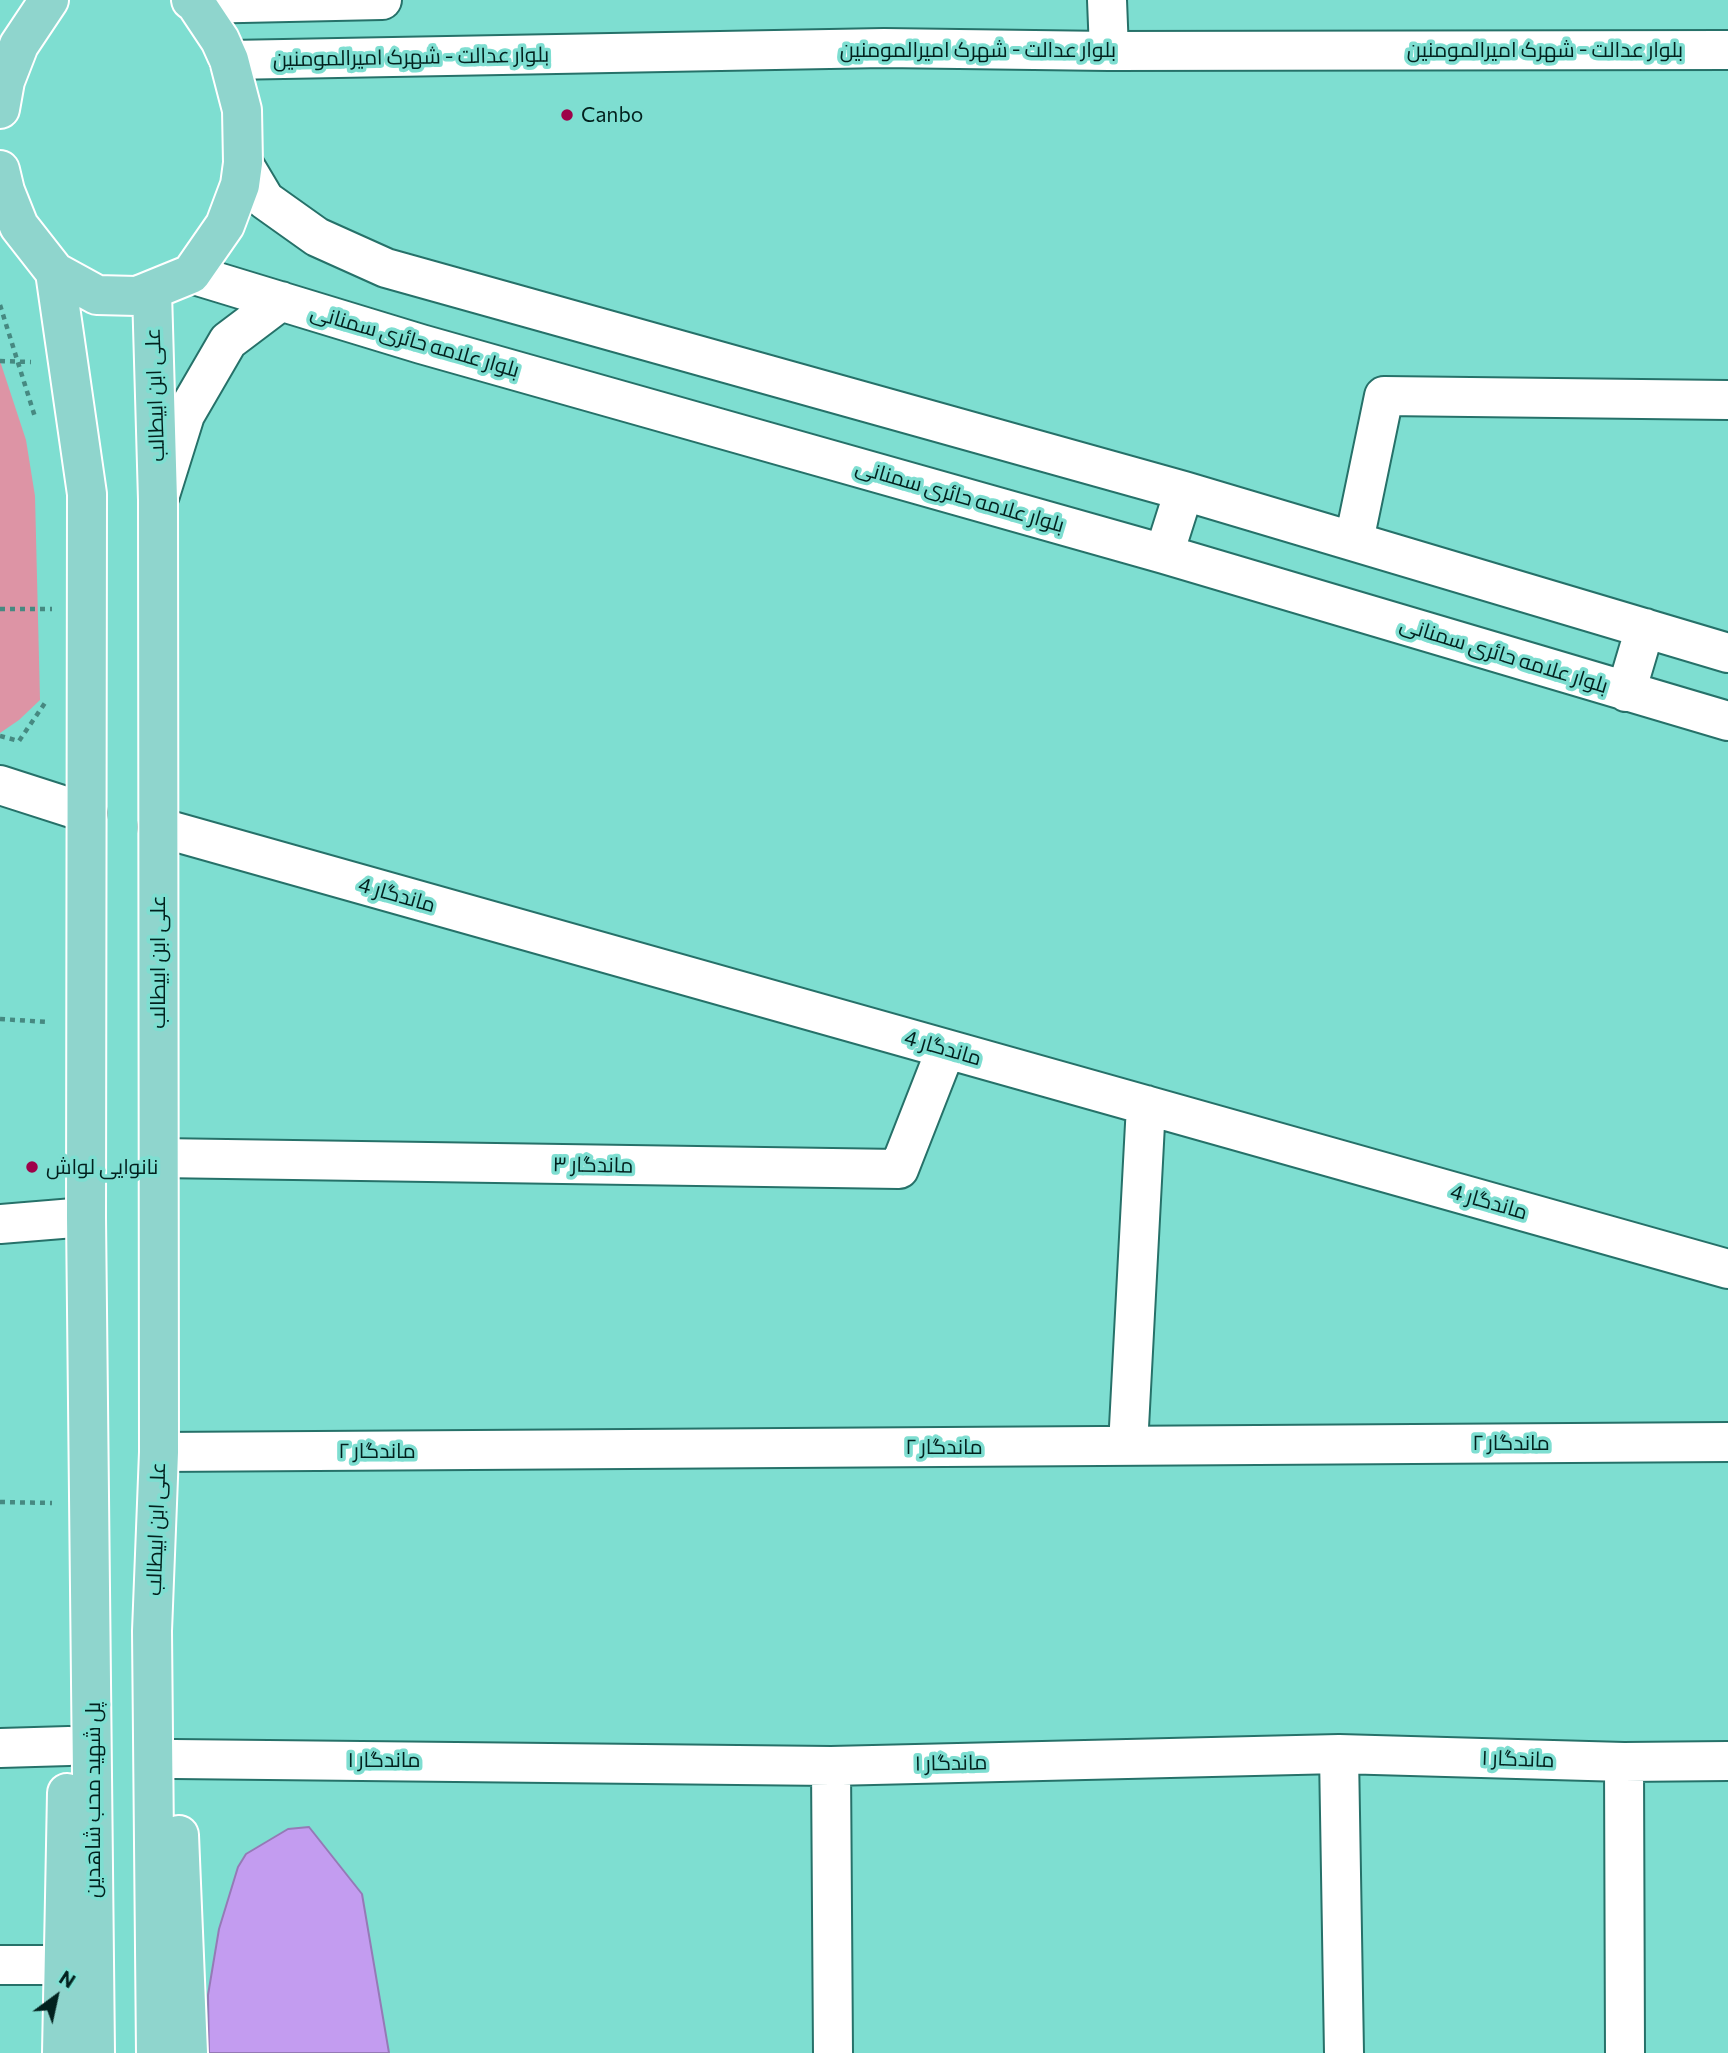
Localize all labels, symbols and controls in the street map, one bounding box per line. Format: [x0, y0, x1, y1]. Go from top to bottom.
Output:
street label: بلوار عدالت - شهرک امیرالمومنین [840, 37, 1116, 63]
street label: بلوار عدالت - شهرک امیرالمومنین [1407, 37, 1683, 63]
street label: بلوار عدالت - شهرک امیرالمومنین [273, 42, 549, 72]
place label: Canbo [581, 102, 643, 128]
marker: Canbo [559, 107, 575, 123]
street label: بلوار علامه حائری سمنانی [308, 299, 522, 383]
street label: علی ابن ابیطالب [140, 328, 170, 462]
street label: بلوار علامه حائری سمنانی [853, 454, 1067, 538]
street label: بلوار علامه حائری سمنانی [1397, 611, 1611, 699]
street label: ماندگار 4 [356, 872, 438, 918]
street label: علی ابن ابیطالب [145, 895, 171, 1029]
street label: ماندگار 4 [902, 1025, 984, 1071]
street label: ماندگار ۳ [552, 1152, 634, 1178]
place label: نانوایی لواش [46, 1154, 158, 1180]
marker: نانوایی لواش [24, 1159, 40, 1175]
street label: ماندگار 4 [1448, 1179, 1530, 1225]
street label: ماندگار ۲ [1472, 1430, 1550, 1456]
street label: ماندگار ۲ [905, 1434, 983, 1460]
street label: ماندگار ۲ [338, 1438, 416, 1464]
street label: علی ابن ابیطالب [141, 1462, 171, 1596]
street label: پل شهید محب شاهدین [80, 1702, 106, 1898]
street label: ماندگار ۱ [1481, 1745, 1555, 1773]
street label: ماندگار ۱ [348, 1747, 420, 1773]
street label: ماندگار ۱ [914, 1750, 988, 1776]
north arrow [21, 1962, 91, 2032]
text: N [55, 1965, 80, 1992]

